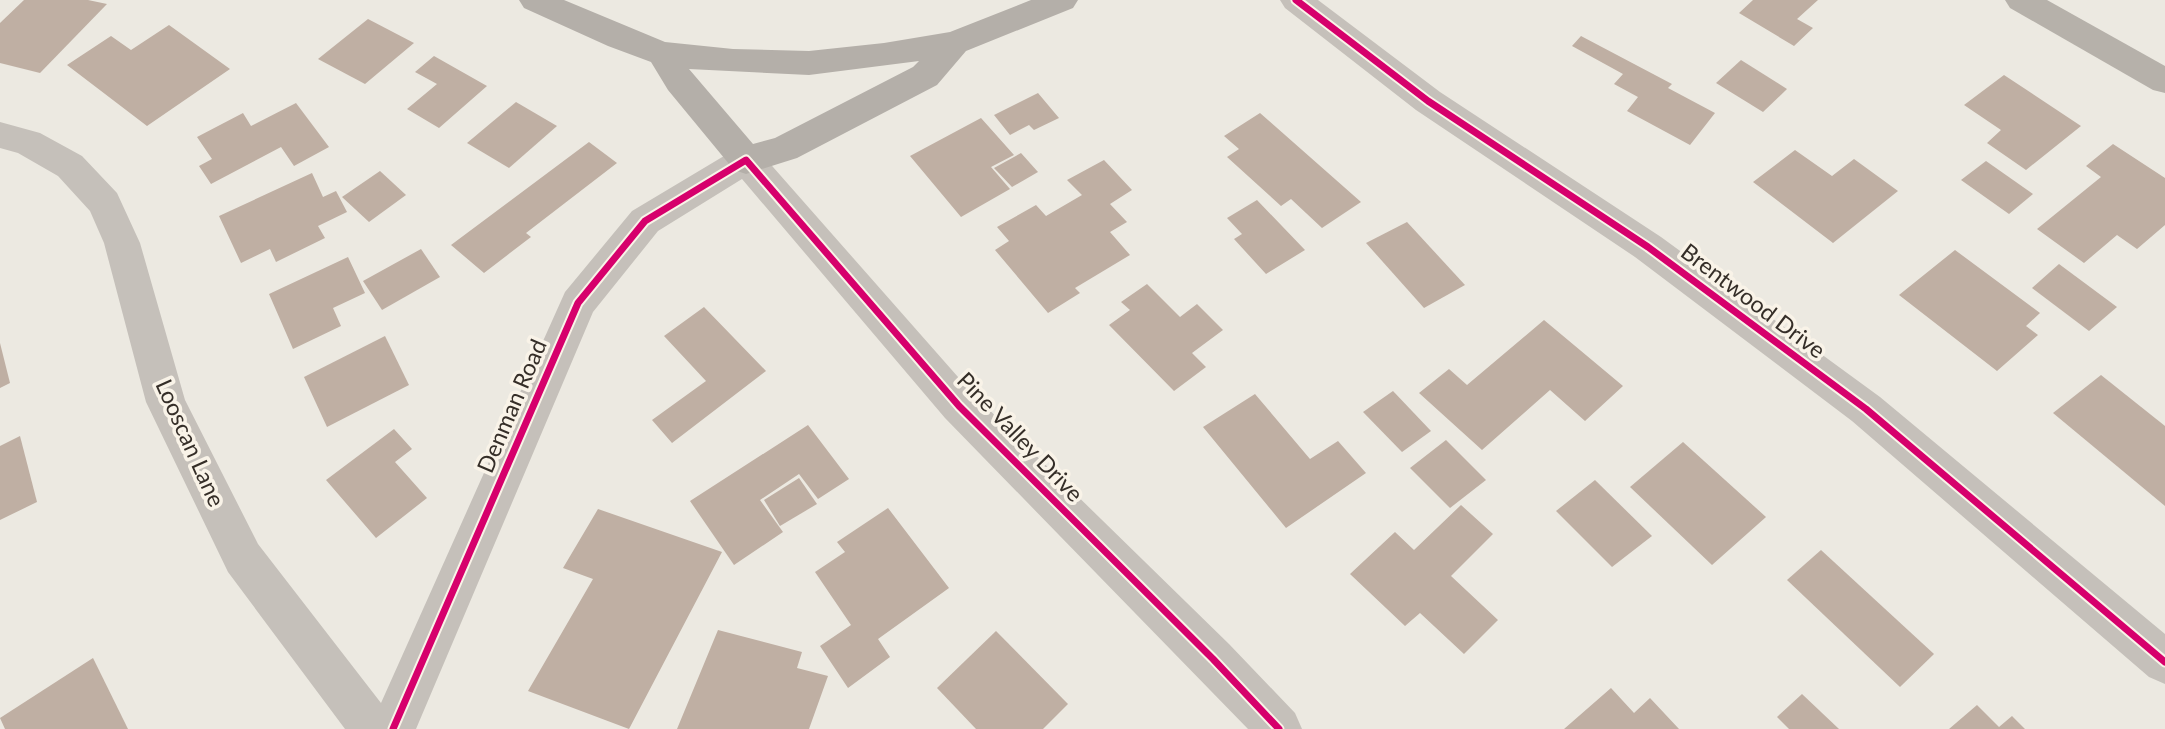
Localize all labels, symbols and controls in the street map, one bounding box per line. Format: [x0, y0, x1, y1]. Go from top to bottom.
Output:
street label: Brentwood Drive [1676, 237, 1831, 363]
street label: Denman Road [470, 335, 552, 477]
street label: Pine Valley Drive [952, 366, 1090, 507]
street label: Looscan Lane [150, 375, 231, 511]

